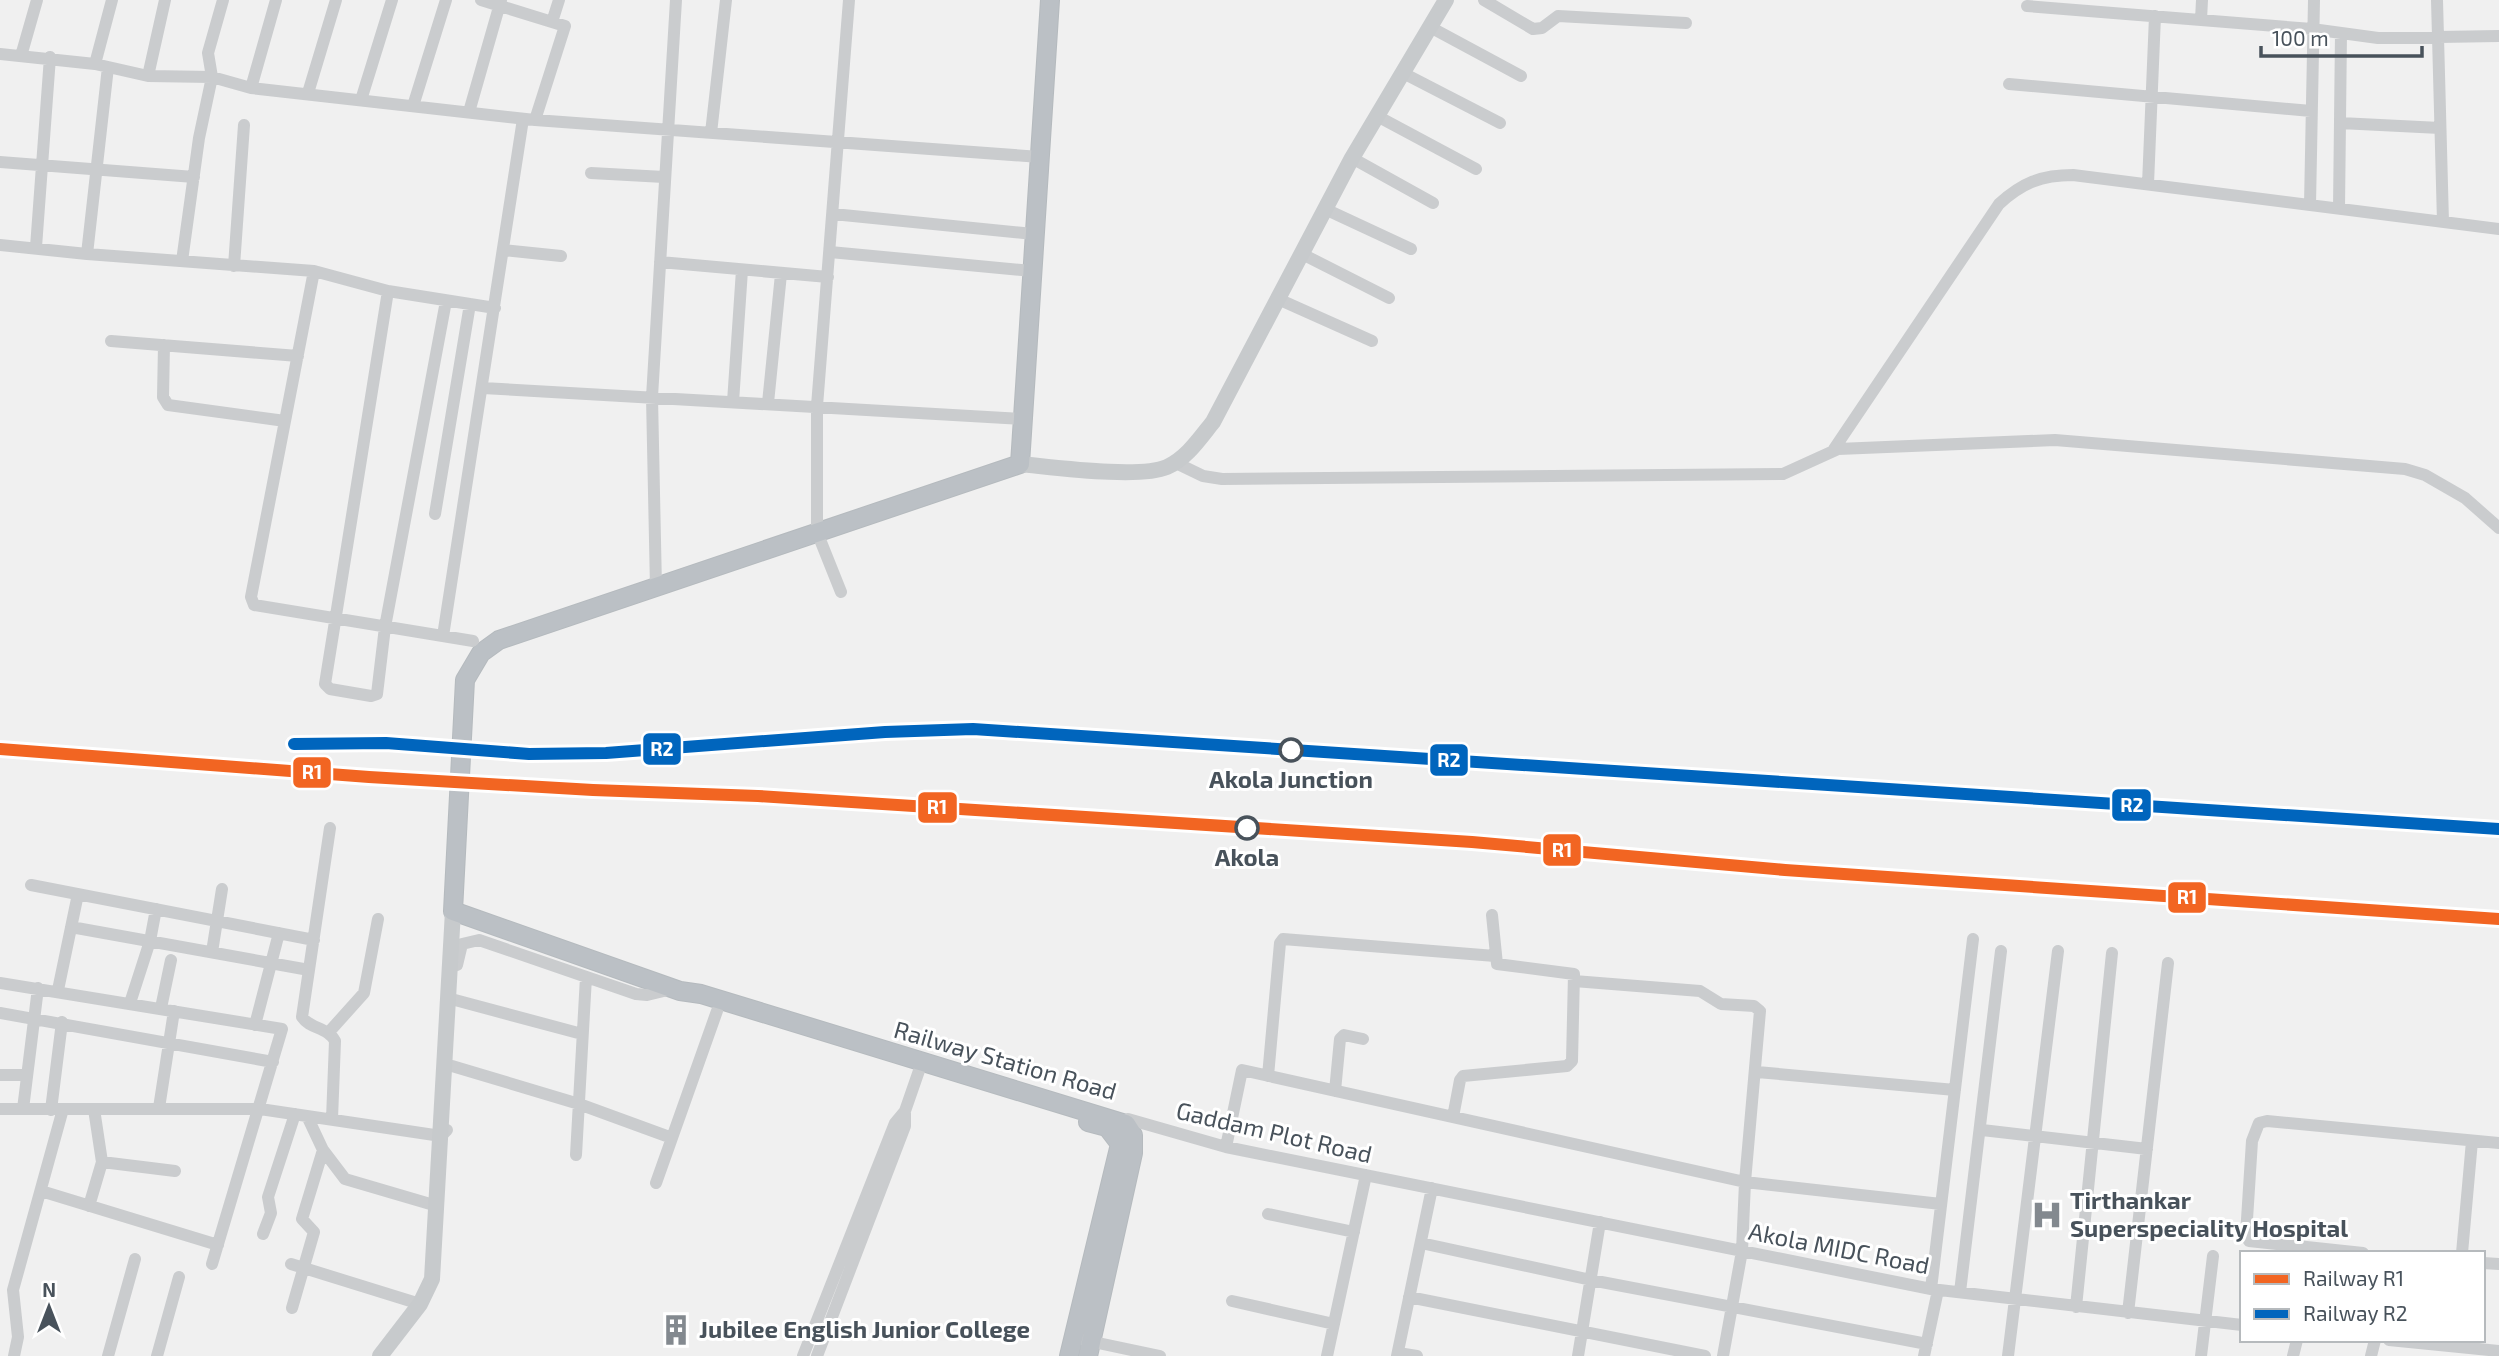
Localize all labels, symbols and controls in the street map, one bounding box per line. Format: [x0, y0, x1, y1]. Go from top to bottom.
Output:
scale bar [2261, 14, 2422, 58]
text: 100 m [2272, 25, 2329, 50]
line badge: R2 [642, 732, 682, 766]
text: R2 [650, 737, 674, 760]
marker: Akola Junction [1279, 738, 1303, 762]
line badge: R2 [1429, 743, 1469, 777]
text: R2 [1437, 748, 1461, 771]
line badge: R1 [292, 756, 332, 789]
text: R1 [302, 760, 322, 783]
place label: Akola Junction [1209, 764, 1373, 793]
line badge: R2 [2111, 788, 2152, 822]
line badge: R1 [917, 791, 958, 824]
text: R2 [2120, 793, 2144, 816]
text: R1 [927, 795, 947, 818]
marker: Akola [1235, 816, 1259, 840]
line badge: R1 [1542, 833, 1582, 867]
text: R1 [1552, 838, 1572, 861]
place label: Akola [1215, 842, 1279, 871]
line badge: R1 [2167, 881, 2207, 914]
text: R1 [2177, 885, 2197, 908]
street label: Railway Station Road [891, 1014, 1120, 1105]
street label: Gaddam Plot Road [1174, 1095, 1375, 1168]
place label: Tirthankar Superspeciality Hospital [2070, 1185, 2348, 1242]
hospital icon: Tirthankar Superspeciality Hospital [2030, 1198, 2064, 1232]
street label: Akola MIDC Road [1746, 1216, 1932, 1279]
legend [2240, 1251, 2485, 1342]
text: Railway R1 [2303, 1265, 2404, 1290]
north arrow [14, 1272, 84, 1342]
text: N [42, 1278, 56, 1301]
text: Railway R2 [2303, 1300, 2408, 1325]
building icon: Jubilee English Junior College [659, 1313, 693, 1347]
place label: Jubilee English Junior College [699, 1314, 1030, 1343]

